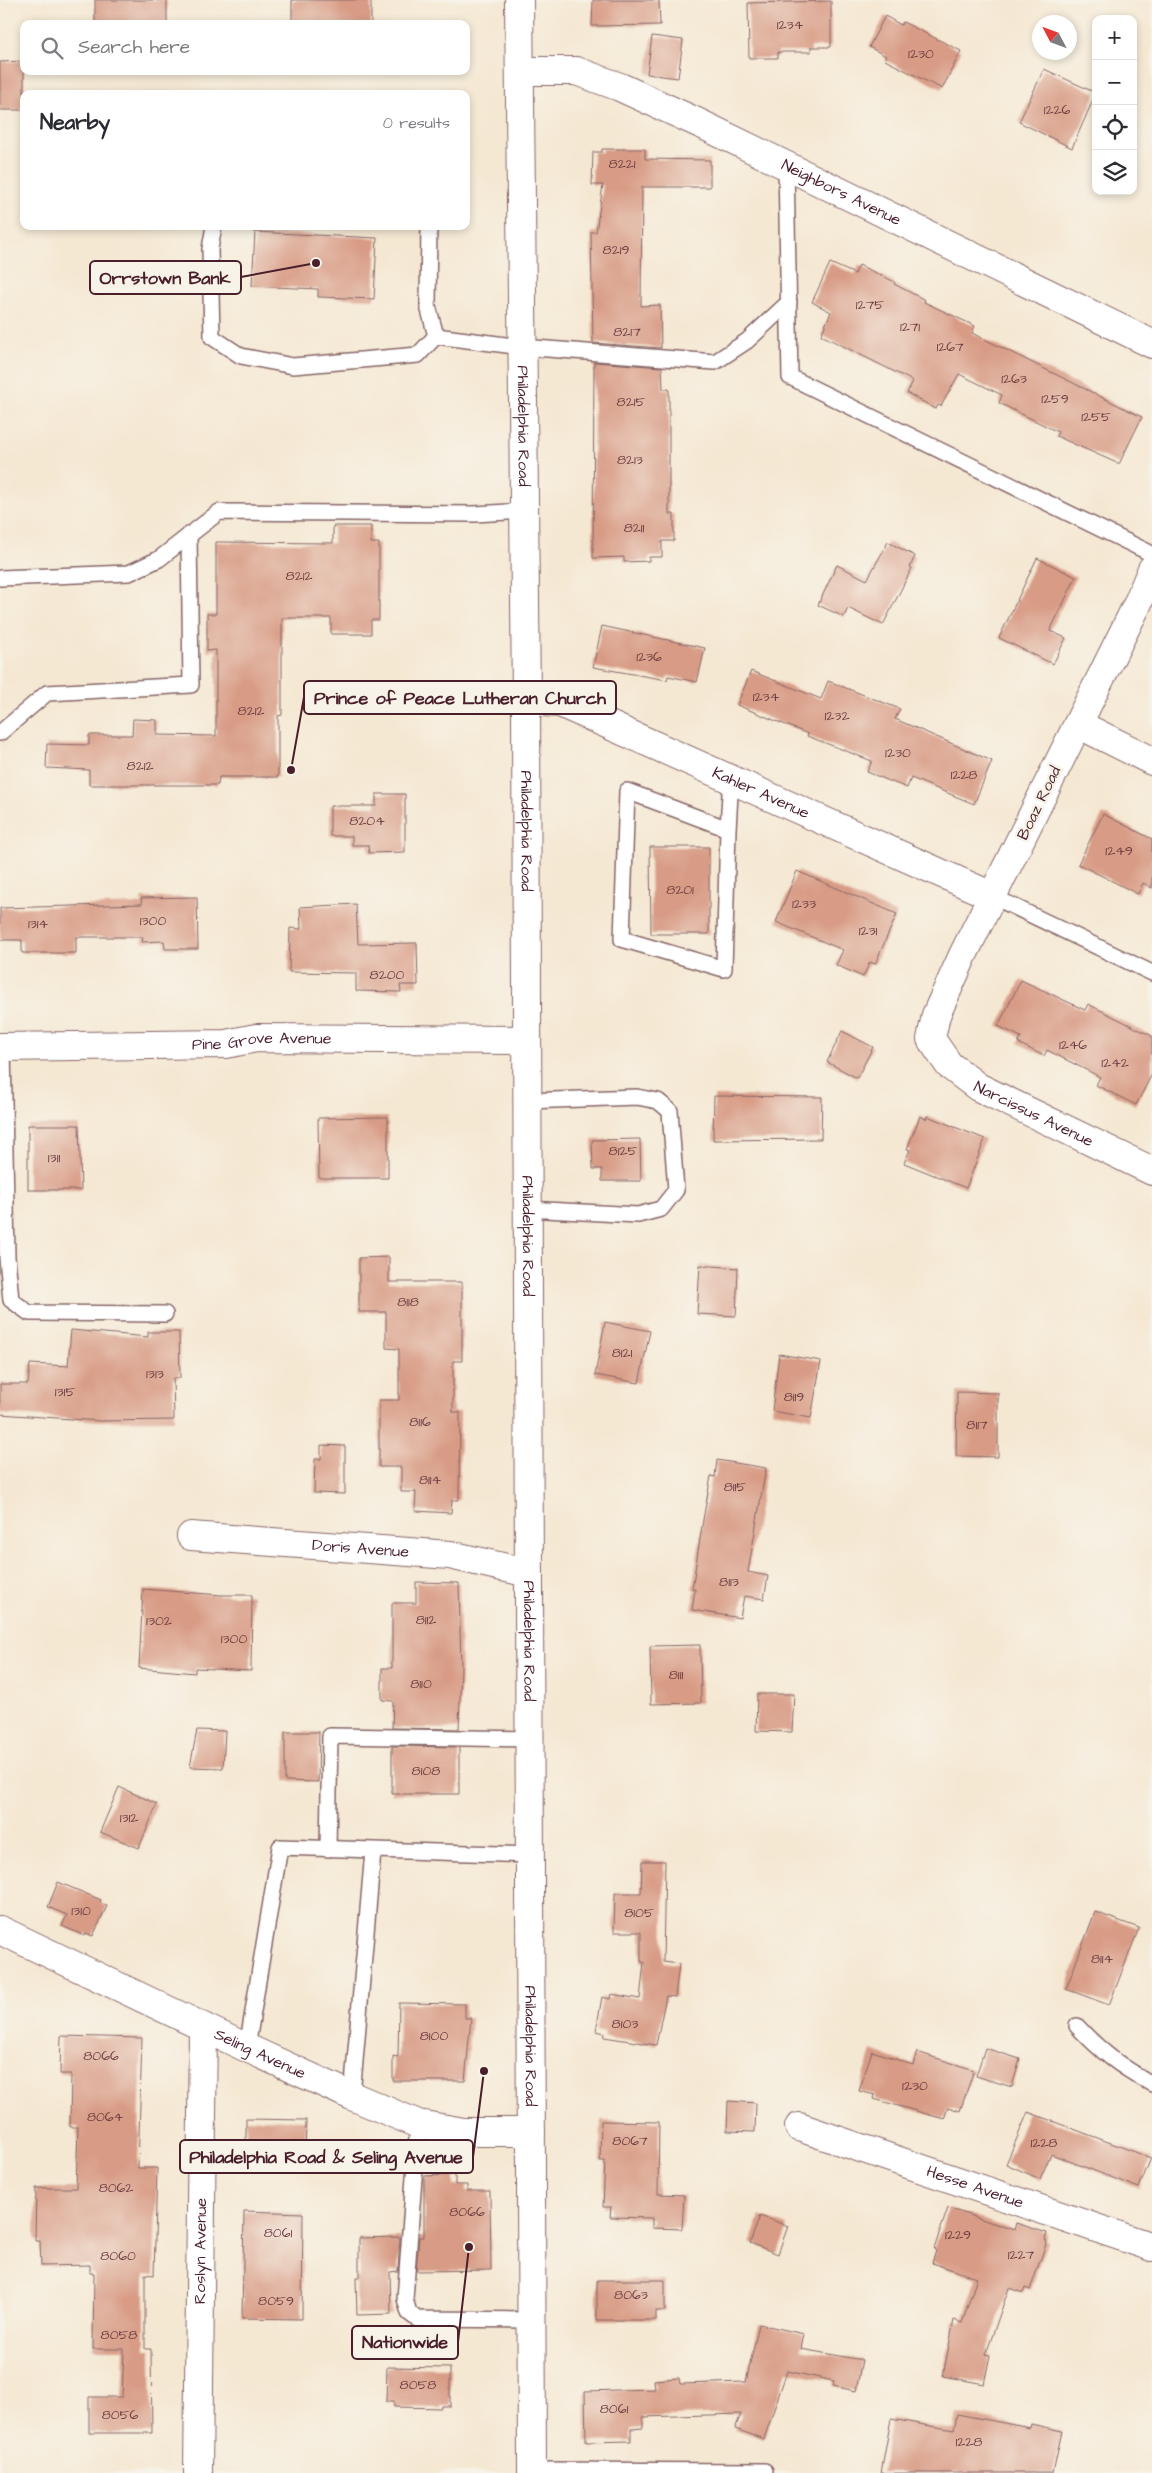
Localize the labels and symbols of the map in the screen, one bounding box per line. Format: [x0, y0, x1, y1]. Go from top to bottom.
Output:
house number: 1234 [777, 15, 804, 35]
north arrow [1032, 15, 1077, 60]
house number: 1230 [908, 44, 934, 64]
house number: 1226 [1044, 100, 1071, 120]
house number: 8221 [609, 154, 636, 174]
street label: Neighbors Avenue [778, 154, 905, 231]
house number: 8219 [603, 240, 629, 260]
callout: Orrstown Bank [90, 261, 241, 294]
text: Orrstown Bank [99, 266, 232, 291]
house number: 1275 [856, 295, 884, 315]
house number: 1271 [900, 317, 920, 337]
house number: 8217 [613, 322, 641, 342]
house number: 1267 [936, 337, 964, 357]
street label: Philadelphia Road [512, 365, 535, 487]
house number: 1263 [1001, 369, 1027, 389]
house number: 1259 [1041, 389, 1069, 409]
house number: 8215 [617, 392, 645, 412]
house number: 1255 [1081, 407, 1111, 427]
house number: 8213 [617, 450, 643, 470]
house number: 8211 [624, 518, 645, 538]
house number: 8212 [286, 566, 312, 586]
house number: 1236 [636, 647, 662, 667]
callout: Prince of Peace Lutheran Church [304, 681, 616, 714]
text: Prince of Peace Lutheran Church [314, 686, 607, 711]
house number: 1234 [753, 687, 780, 707]
house number: 8212 [238, 701, 264, 721]
house number: 1232 [825, 706, 849, 726]
house number: 1230 [885, 743, 911, 763]
house number: 8212 [127, 756, 153, 776]
street label: Kahler Avenue [709, 761, 813, 824]
street label: Boaz Road [1012, 762, 1066, 844]
house number: 1228 [951, 765, 977, 785]
street label: Philadelphia Road [515, 770, 538, 892]
house number: 8204 [349, 811, 385, 831]
house number: 1249 [1105, 841, 1133, 861]
house number: 8201 [666, 880, 694, 900]
house number: 1233 [792, 894, 816, 914]
house number: 1300 [140, 911, 166, 931]
house number: 1314 [28, 914, 49, 934]
house number: 1231 [859, 921, 878, 941]
house number: 8200 [370, 965, 405, 985]
street label: Pine Grove Avenue [192, 1027, 332, 1055]
house number: 1246 [1059, 1035, 1087, 1055]
house number: 1242 [1101, 1053, 1129, 1073]
street label: Narcissus Avenue [970, 1076, 1097, 1152]
house number: 8125 [609, 1141, 637, 1161]
house number: 1311 [48, 1148, 60, 1168]
street label: Philadelphia Road [517, 1175, 539, 1297]
house number: 8118 [397, 1292, 419, 1312]
house number: 8121 [612, 1343, 633, 1363]
house number: 1313 [146, 1364, 164, 1384]
house number: 1315 [55, 1382, 75, 1402]
house number: 8119 [784, 1387, 804, 1407]
house number: 8116 [409, 1412, 431, 1432]
house number: 8117 [966, 1415, 988, 1435]
house number: 8114 [419, 1470, 442, 1490]
house number: 8115 [724, 1477, 746, 1497]
street label: Doris Avenue [311, 1534, 410, 1563]
house number: 8113 [719, 1572, 739, 1592]
street label: Philadelphia Road [518, 1580, 540, 1702]
house number: 8112 [416, 1610, 436, 1630]
house number: 1302 [146, 1611, 172, 1631]
house number: 1300 [221, 1629, 247, 1649]
house number: 8111 [669, 1665, 683, 1685]
house number: 8110 [410, 1674, 432, 1694]
house number: 8108 [412, 1761, 440, 1781]
house number: 1312 [120, 1808, 138, 1828]
house number: 1310 [71, 1901, 91, 1921]
house number: 8105 [624, 1903, 654, 1923]
house number: 8114 [1091, 1949, 1114, 1969]
street label: Philadelphia Road [519, 1985, 542, 2107]
house number: 8103 [612, 2014, 638, 2034]
street label: Seling Avenue [211, 2023, 310, 2085]
house number: 8100 [420, 2026, 448, 2046]
house number: 8066 [83, 2046, 119, 2066]
house number: 1230 [902, 2076, 928, 2096]
house number: 8064 [87, 2107, 124, 2127]
house number: 8067 [612, 2131, 648, 2151]
house number: 1228 [1031, 2133, 1057, 2153]
callout: Philadelphia Road & Seling Avenue [180, 2140, 473, 2173]
text: Philadelphia Road & Seling Avenue [189, 2145, 463, 2171]
street label: Hesse Avenue [924, 2160, 1027, 2214]
house number: 8062 [99, 2178, 133, 2198]
street label: Roslyn Avenue [189, 2197, 212, 2304]
house number: 8066 [449, 2202, 485, 2222]
house number: 8061 [264, 2223, 292, 2243]
house number: 1229 [945, 2225, 971, 2245]
house number: 1227 [1008, 2245, 1035, 2265]
house number: 8060 [100, 2246, 136, 2266]
house number: 8063 [614, 2285, 648, 2305]
house number: 8059 [258, 2291, 294, 2311]
house number: 8058 [101, 2325, 137, 2345]
callout: Nationwide [352, 2326, 458, 2359]
text: Nationwide [362, 2330, 448, 2355]
house number: 8058 [400, 2375, 436, 2395]
house number: 8061 [600, 2399, 628, 2419]
house number: 8056 [102, 2405, 139, 2425]
house number: 1228 [956, 2432, 982, 2452]

